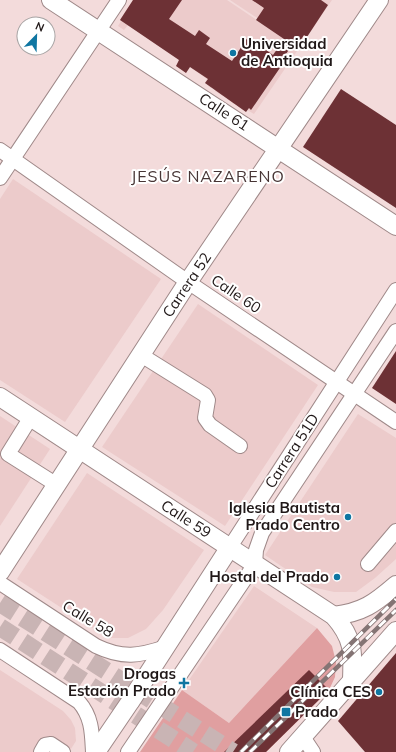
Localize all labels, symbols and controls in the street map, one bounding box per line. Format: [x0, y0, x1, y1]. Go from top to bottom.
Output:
north arrow [16, 16, 56, 56]
text: N [33, 19, 46, 35]
place label: Universidad de Antioquia [241, 34, 333, 70]
marker: Universidad de Antioquia [228, 48, 238, 58]
street label: Calle 61 [196, 88, 253, 135]
district label: JESÚS NAZARENO [131, 166, 285, 186]
street label: Carrera 52 [158, 249, 215, 321]
street label: Calle 60 [208, 270, 265, 317]
street label: Carrera 51D [260, 410, 323, 492]
street label: Calle 59 [158, 495, 215, 542]
place label: Iglesia Bautista Prado Centro [229, 498, 340, 534]
marker: Iglesia Bautista Prado Centro [343, 512, 353, 522]
place label: Hostal del Prado [209, 567, 329, 586]
marker: Hostal del Prado [332, 572, 342, 582]
street label: Calle 58 [59, 596, 117, 641]
place label: Drogas Estación Prado [68, 664, 176, 700]
marker: Drogas Estación Prado [179, 678, 189, 688]
place label: Clínica CES [290, 682, 371, 701]
marker: Clínica CES [374, 687, 384, 697]
place label: Prado [295, 702, 338, 721]
marker: Prado [280, 706, 292, 718]

